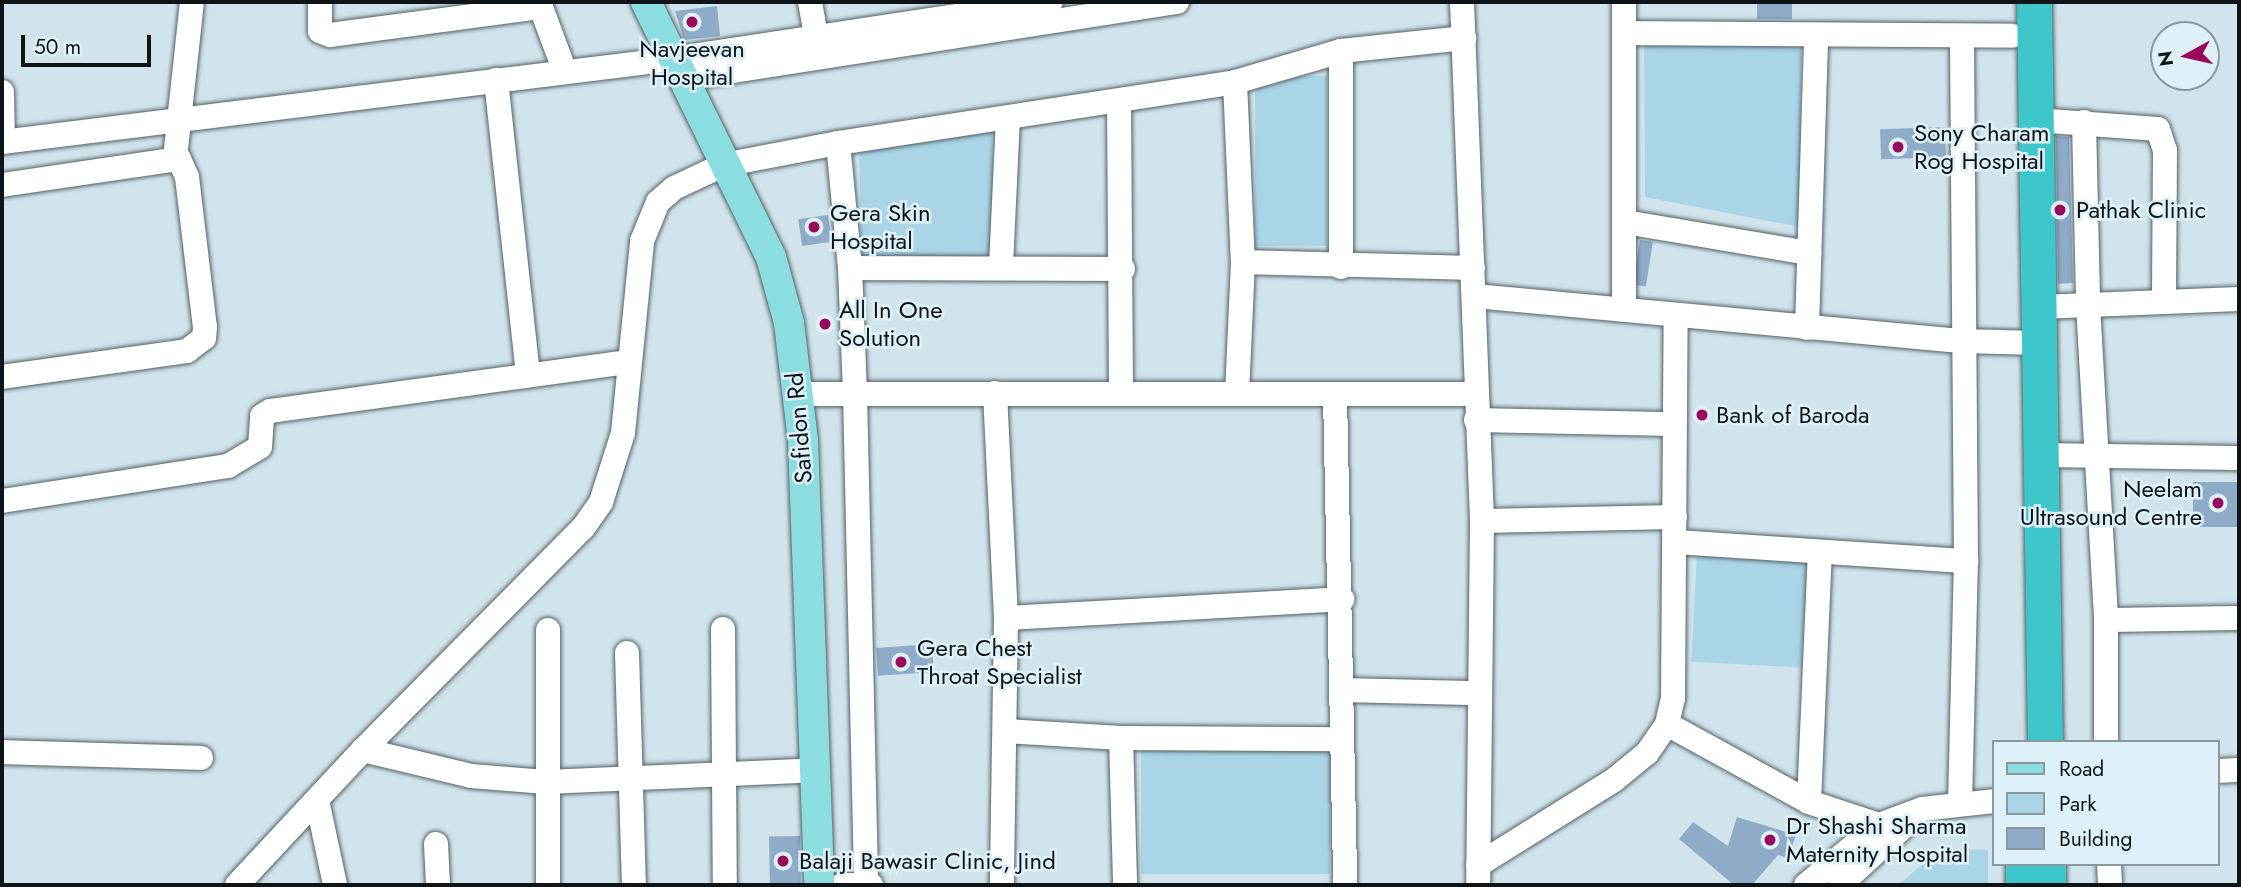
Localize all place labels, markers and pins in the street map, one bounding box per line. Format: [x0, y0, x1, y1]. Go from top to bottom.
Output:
marker: Navjeevan Hospital [682, 12, 702, 32]
place label: Navjeevan Hospital [639, 35, 745, 91]
place label: Sony Charam Rog Hospital [1914, 119, 2050, 175]
marker: Sony Charam Rog Hospital [1888, 137, 1908, 157]
place label: Pathak Clinic [2076, 196, 2206, 224]
place label: Gera Skin Hospital [830, 199, 930, 255]
marker: Pathak Clinic [2050, 200, 2070, 220]
marker: Gera Skin Hospital [804, 217, 824, 237]
place label: All In One Solution [839, 296, 943, 352]
marker: All In One Solution [817, 316, 833, 332]
place label: Bank of Baroda [1716, 401, 1870, 429]
marker: Bank of Baroda [1694, 407, 1710, 423]
place label: Neelam Ultrasound Centre [2020, 475, 2202, 531]
marker: Neelam Ultrasound Centre [2208, 493, 2228, 513]
place label: Gera Chest Throat Specialist [917, 634, 1082, 690]
marker: Gera Chest Throat Specialist [891, 652, 911, 672]
place label: Dr Shashi Sharma Maternity Hospital [1786, 812, 1968, 868]
marker: Dr Shashi Sharma Maternity Hospital [1760, 830, 1780, 850]
place label: Balaji Bawasir Clinic, Jind [799, 847, 1056, 875]
marker: Balaji Bawasir Clinic, Jind [773, 851, 793, 871]

